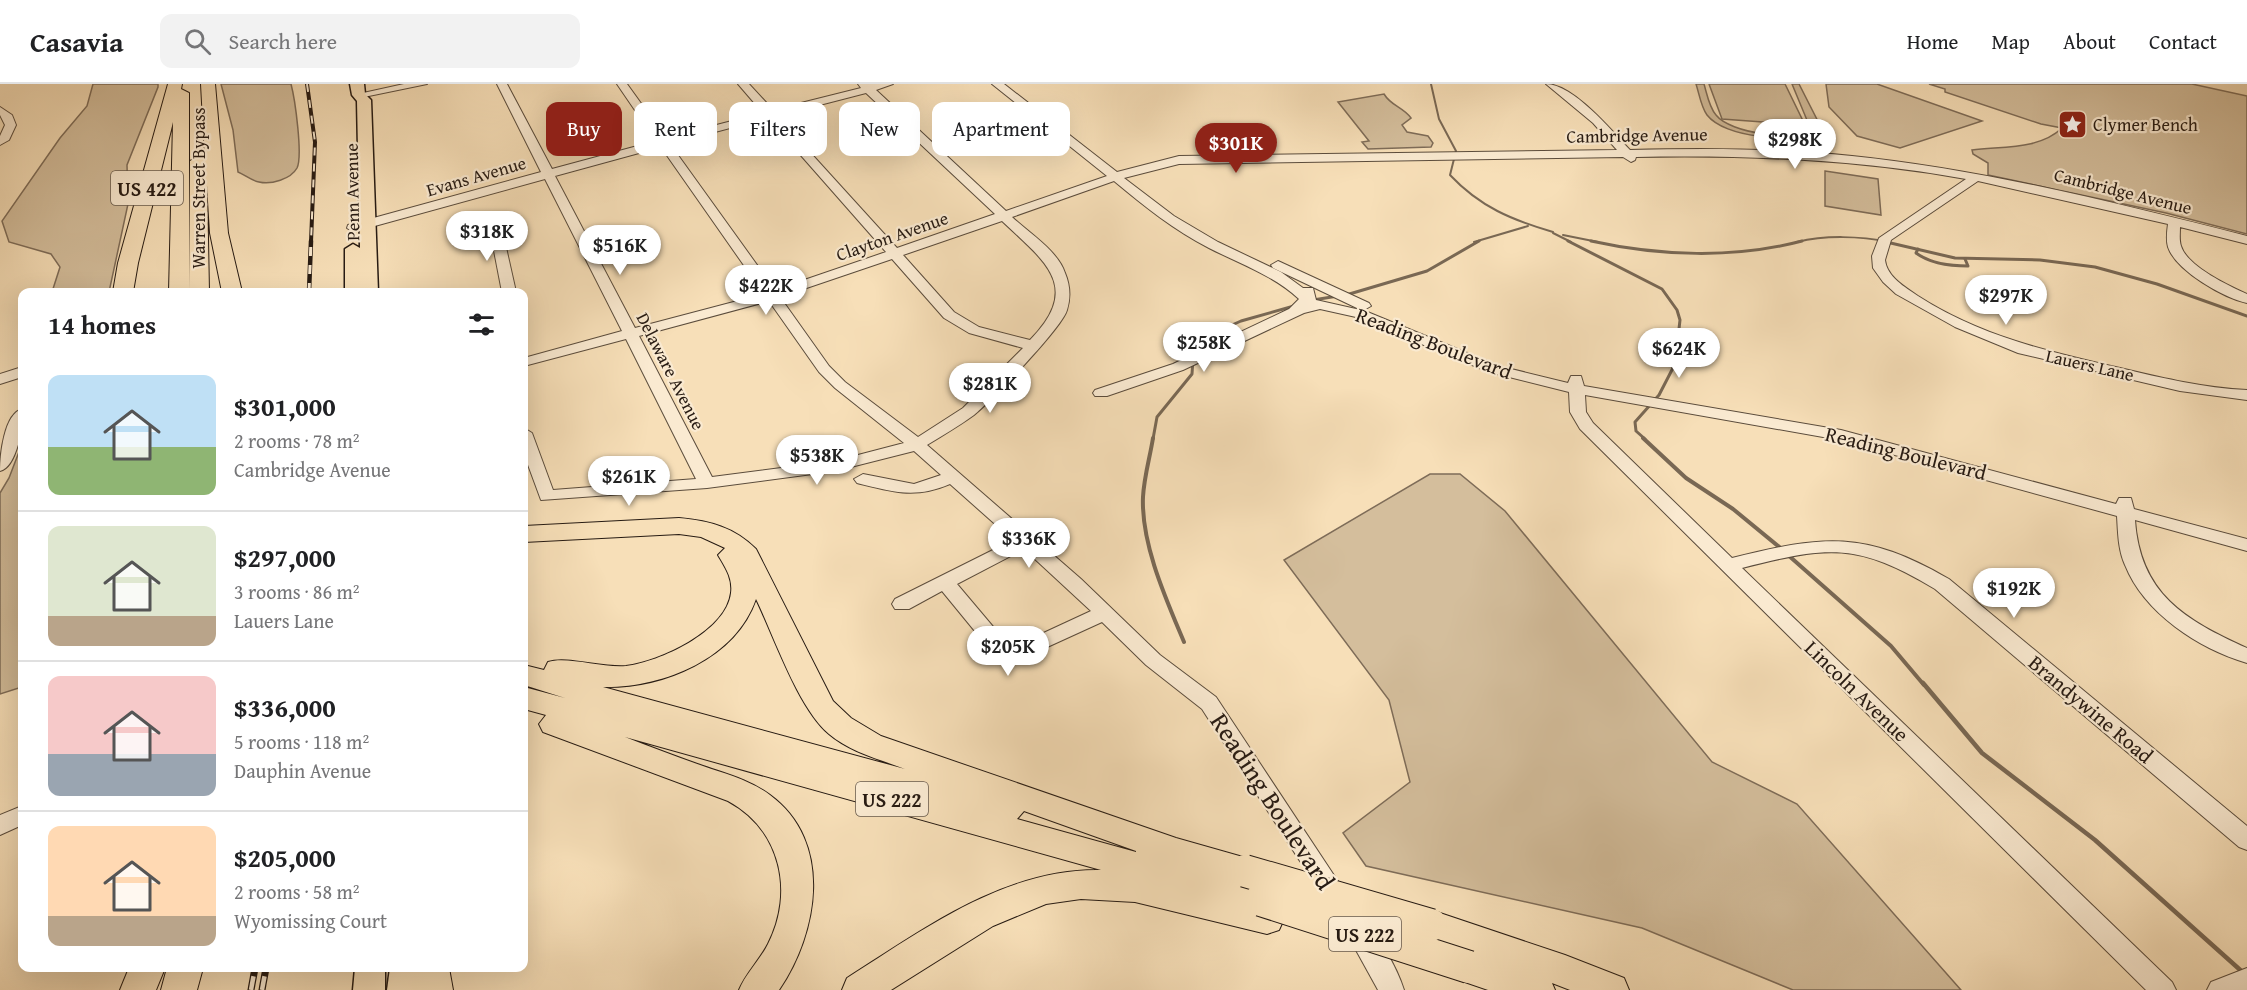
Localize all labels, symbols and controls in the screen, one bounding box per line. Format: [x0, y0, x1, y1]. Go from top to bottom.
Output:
search box [160, 14, 580, 68]
text: Casavia [30, 21, 124, 62]
icon: search [181, 25, 214, 58]
text: Search here [229, 25, 337, 57]
text: Home [1907, 26, 1958, 57]
text: Map [1991, 26, 2030, 57]
text: About [2063, 26, 2116, 57]
text: Contact [2149, 26, 2217, 57]
chip: Buy [546, 102, 622, 156]
chip: Rent [634, 102, 717, 156]
chip: Filters [729, 102, 827, 156]
chip: New [839, 102, 920, 156]
chip: Apartment [932, 102, 1070, 156]
street label: Warren Street Bypass [185, 107, 212, 269]
place icon: Clymer Bench [2056, 108, 2088, 140]
place label: Clymer Bench [2093, 111, 2198, 138]
pin: $298K [1753, 119, 1837, 170]
street label: Cambridge Avenue [1566, 120, 1708, 150]
pin: $301K [1194, 123, 1278, 174]
text: $298K [1768, 124, 1822, 153]
text: $301K [1209, 128, 1263, 157]
street label: Penn Avenue [338, 143, 366, 241]
street label: Evans Avenue [423, 149, 529, 203]
street label: Cambridge Avenue [2051, 161, 2195, 221]
road number: US 422 [111, 171, 183, 205]
street label: Clayton Avenue [832, 204, 952, 268]
pin: $318K [445, 211, 529, 262]
text: $318K [460, 216, 514, 245]
pin: $516K [578, 225, 662, 276]
text: $516K [593, 230, 647, 259]
pin: $422K [724, 265, 808, 316]
text: $422K [739, 270, 793, 299]
pin: $297K [1964, 275, 2048, 326]
text: $297K [1979, 280, 2033, 309]
street label: Reading Boulevard [1351, 299, 1517, 387]
text: 14 homes [48, 305, 156, 344]
icon: filters [465, 308, 498, 341]
street label: Delaware Avenue [630, 308, 712, 434]
pin: $258K [1162, 322, 1246, 373]
text: $258K [1177, 327, 1231, 356]
pin: $624K [1637, 328, 1721, 379]
text: $624K [1652, 333, 1706, 362]
street label: Lauers Lane [2043, 342, 2137, 388]
pin: $281K [948, 363, 1032, 414]
text: $281K [963, 368, 1017, 397]
text: $301,000 [234, 387, 336, 426]
icon: home [96, 399, 168, 471]
street label: Reading Boulevard [1822, 418, 1991, 488]
text: 2 rooms · 78 m² [234, 426, 360, 455]
pin: $538K [775, 435, 859, 486]
text: $538K [790, 440, 844, 469]
text: Cambridge Avenue [234, 455, 391, 484]
pin: $261K [587, 456, 671, 507]
text: $261K [602, 461, 656, 490]
pin: $336K [987, 518, 1071, 569]
text: $336K [1002, 523, 1056, 552]
text: $297,000 [234, 538, 336, 577]
icon: home [96, 550, 168, 622]
pin: $192K [1972, 568, 2056, 619]
text: $192K [1987, 573, 2041, 602]
text: 3 rooms · 86 m² [234, 577, 360, 606]
text: Lauers Lane [234, 606, 334, 635]
pin: $205K [966, 626, 1050, 677]
text: $205K [981, 631, 1035, 660]
street label: Lincoln Avenue [1798, 633, 1916, 749]
street label: Brandywine Road [2022, 647, 2161, 771]
text: $336,000 [234, 688, 336, 727]
icon: home [96, 700, 168, 772]
street label: Reading Boulevard [1201, 705, 1345, 897]
text: 5 rooms · 118 m² [234, 727, 369, 756]
text: Dauphin Avenue [234, 756, 371, 785]
road number: US 222 [856, 782, 928, 816]
text: $205,000 [234, 838, 336, 877]
icon: home [96, 850, 168, 922]
text: 2 rooms · 58 m² [234, 877, 360, 906]
text: Wyomissing Court [234, 906, 387, 935]
road number: US 222 [1329, 917, 1401, 951]

